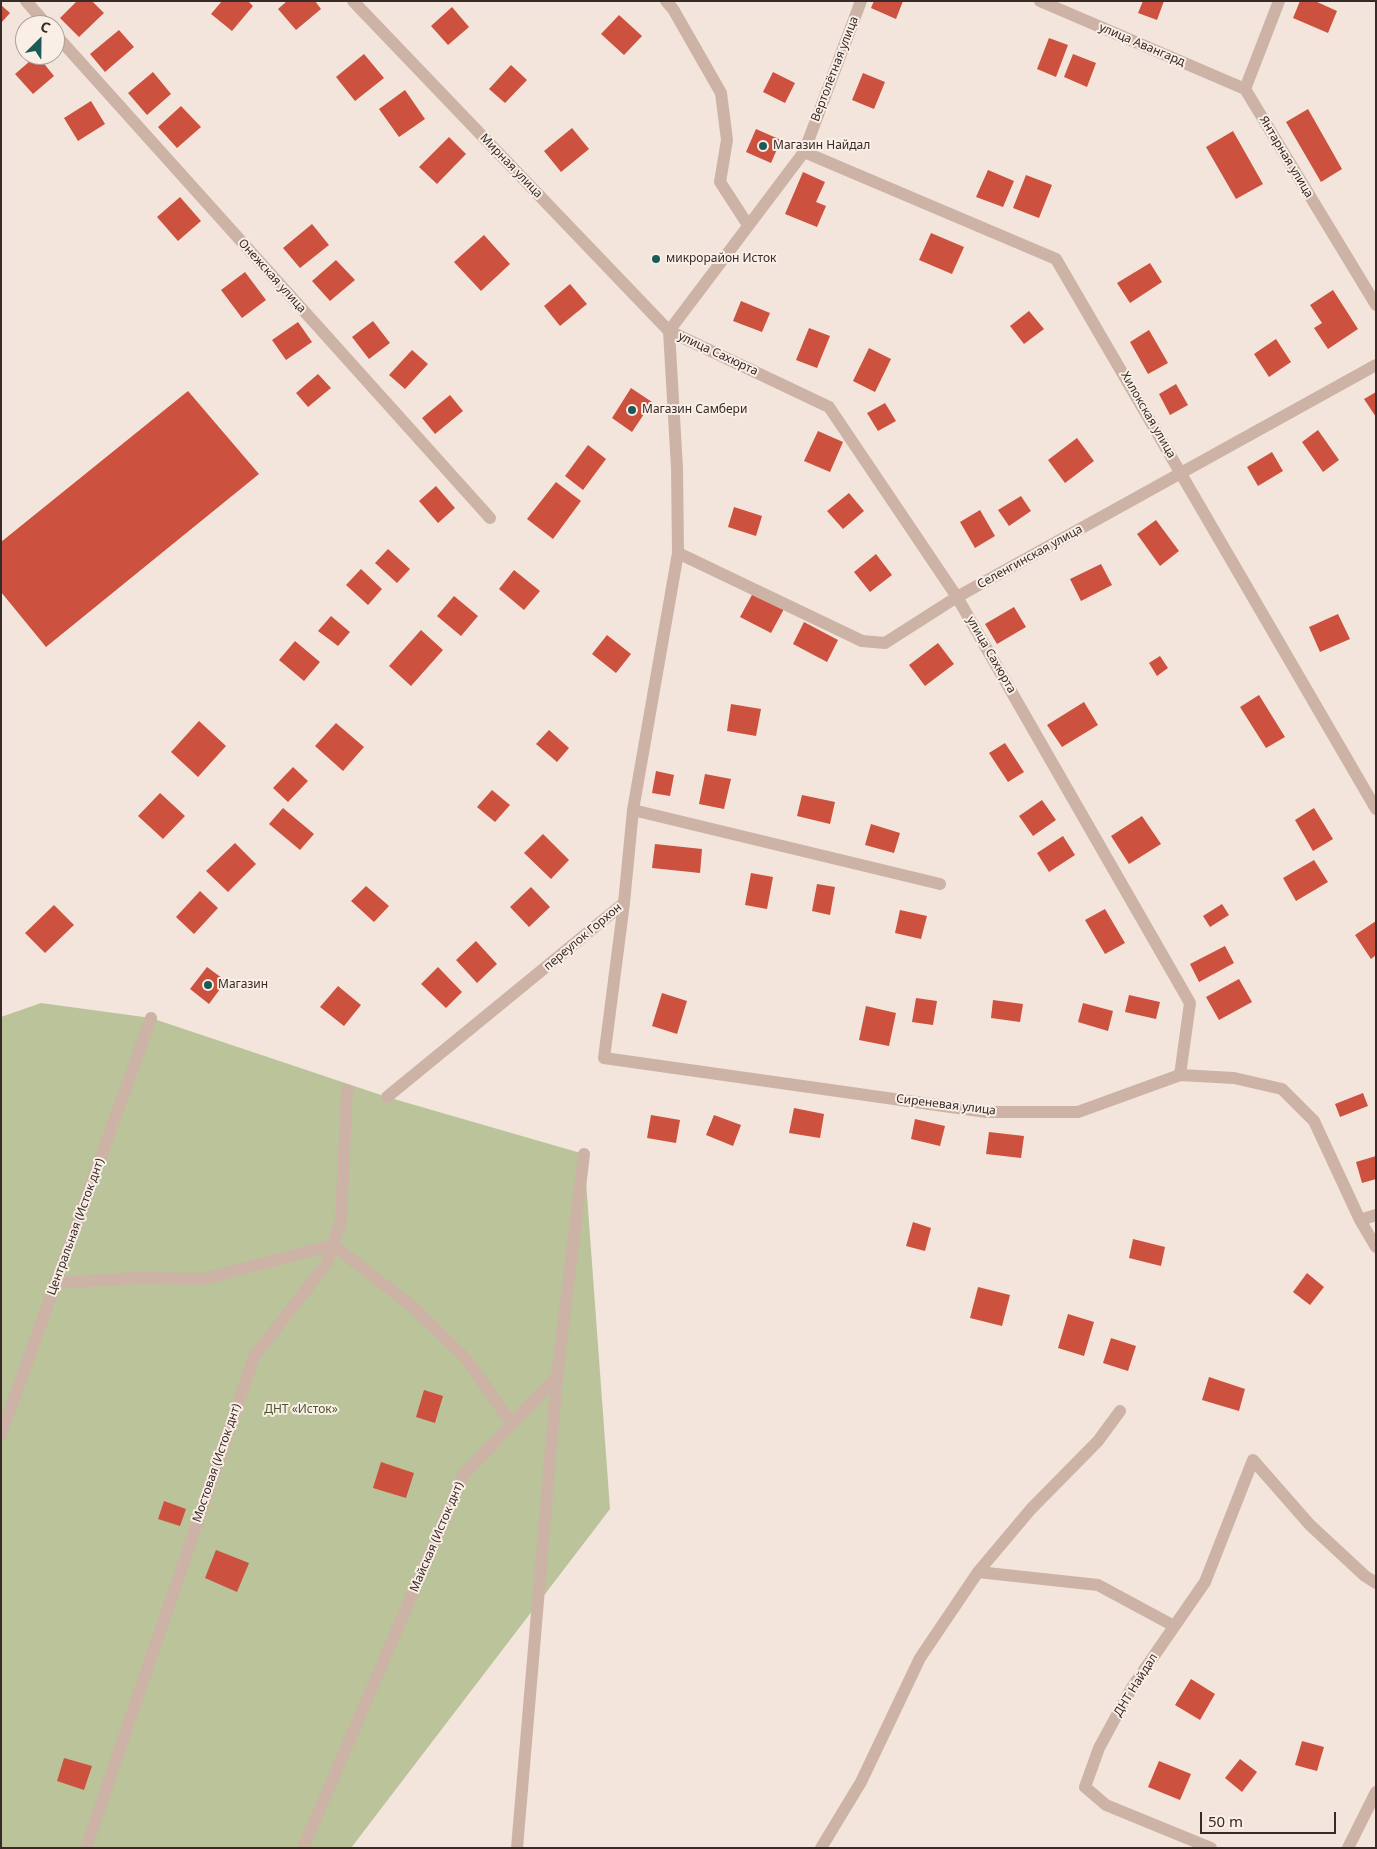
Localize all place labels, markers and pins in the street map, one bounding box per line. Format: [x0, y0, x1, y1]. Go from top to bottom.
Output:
place label: Магазин Найдал [773, 139, 870, 153]
marker: Магазин Найдал [757, 140, 769, 152]
place label: микрорайон Исток [666, 252, 776, 266]
marker: микрорайон Исток [650, 253, 662, 265]
place label: Магазин Самбери [642, 403, 747, 417]
marker: Магазин Самбери [626, 404, 638, 416]
place label: Магазин [218, 978, 268, 992]
marker: Магазин [202, 979, 214, 991]

